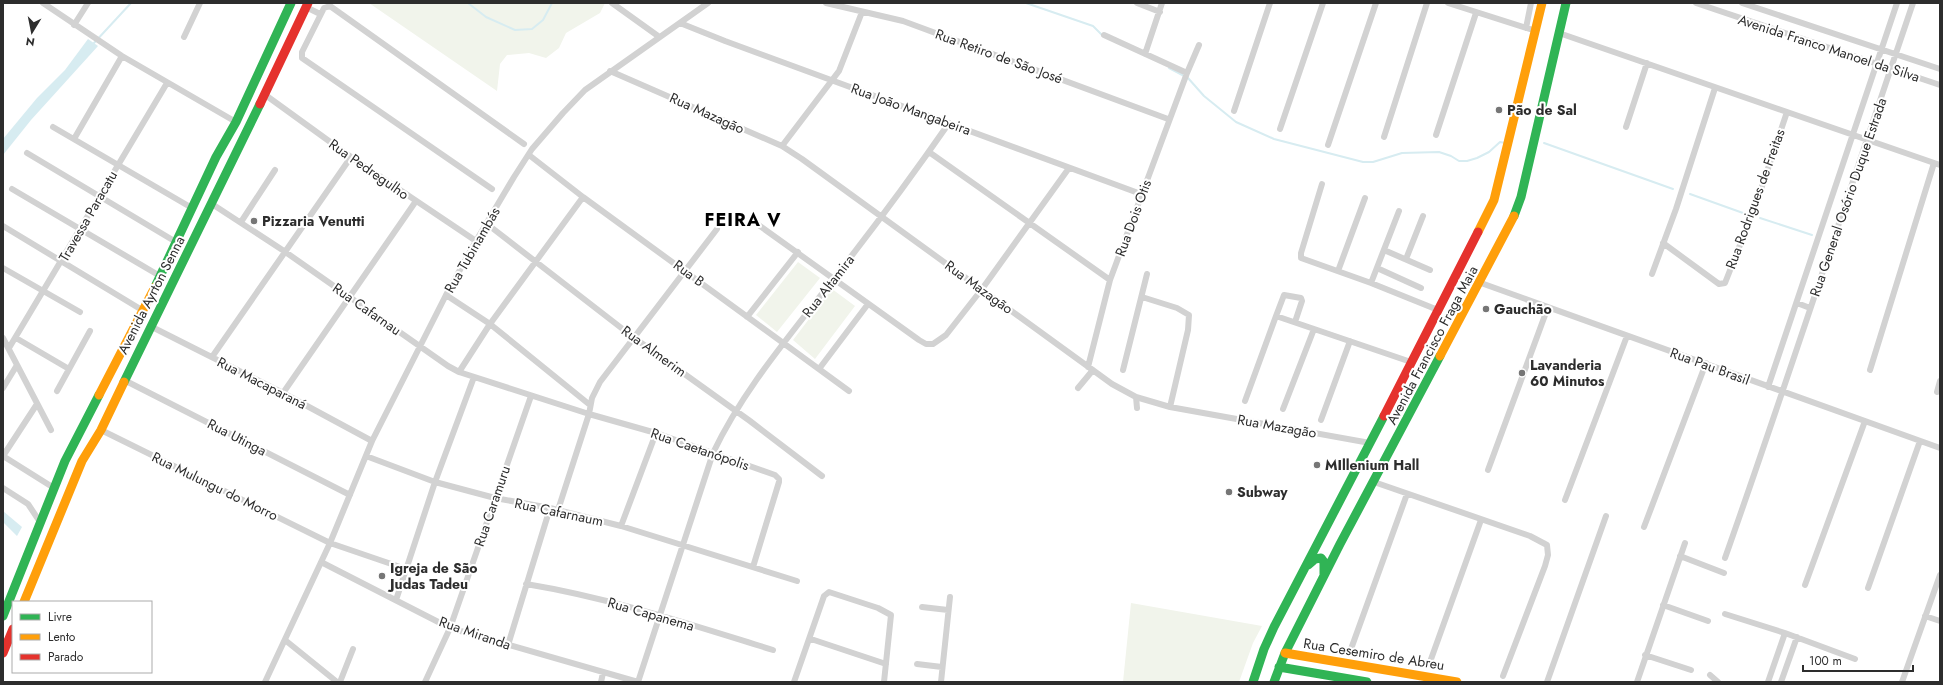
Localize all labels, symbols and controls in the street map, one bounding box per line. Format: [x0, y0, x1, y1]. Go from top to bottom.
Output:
street label: Avenida Franco Manoel da Silva [1736, 9, 1922, 87]
north arrow [12, 12, 52, 52]
street label: Rua Retiro de São José [933, 24, 1065, 88]
text: N [25, 33, 36, 50]
street label: Rua João Mangabeira [848, 78, 974, 140]
street label: Rua Mazagão [666, 88, 748, 139]
street label: Rua General Osório Duque Estrada [1805, 95, 1891, 299]
place label: Pão de Sal [1507, 100, 1577, 120]
marker: Pão de Sal [1494, 105, 1504, 115]
street label: Rua Rodrigues de Freitas [1720, 126, 1790, 272]
street label: Rua Pedregulho [325, 134, 413, 204]
street label: Travessa Paracatu [54, 167, 122, 265]
street label: Rua Dois Otis [1110, 176, 1156, 259]
street label: Rua Tubinambás [439, 203, 505, 297]
district label: FEIRA V [704, 207, 782, 233]
place label: Pizzaria Venutti [262, 211, 365, 231]
marker: Pizzaria Venutti [249, 216, 259, 226]
street label: Avenida Ayrton Senna [113, 233, 189, 357]
street label: Rua Altamira [797, 250, 859, 322]
street label: Rua B [669, 255, 709, 291]
street label: Rua Mazagão [941, 255, 1017, 319]
street label: Avenida Francisco Fraga Maia [1382, 262, 1482, 428]
street label: Rua Cafarnau [329, 278, 405, 340]
place label: Gauchão [1494, 299, 1552, 319]
marker: Gauchão [1481, 304, 1491, 314]
street label: Rua Almerim [617, 321, 691, 381]
street label: Rua Pau Brasil [1667, 342, 1753, 390]
street label: Rua Macaparaná [214, 352, 310, 414]
place label: Lavanderia 60 Minutos [1530, 355, 1605, 391]
marker: Lavanderia 60 Minutos [1517, 368, 1527, 378]
street label: Rua Mazagão [1236, 409, 1318, 443]
street label: Rua Utinga [204, 414, 270, 460]
street label: Rua Caetanópolis [648, 423, 752, 475]
street label: Rua Mulungu do Morro [149, 447, 282, 525]
place label: MIllenium Hall [1325, 455, 1419, 475]
marker: MIllenium Hall [1312, 460, 1322, 470]
street label: Rua Caramuru [469, 463, 515, 549]
place label: Subway [1237, 482, 1288, 502]
marker: Subway [1224, 487, 1234, 497]
street label: Rua Cafarnaum [513, 493, 605, 531]
place label: Igreja de São Judas Tadeu [387, 558, 478, 594]
marker: Igreja de São Judas Tadeu [377, 571, 387, 581]
street label: Rua Capanema [605, 592, 697, 636]
legend [12, 601, 152, 673]
text: Livre [48, 608, 72, 626]
street label: Rua Miranda [436, 611, 514, 655]
text: Lento [48, 628, 76, 646]
street label: Rua Cesemiro de Abreu [1302, 633, 1446, 675]
scale bar [1803, 647, 1913, 673]
text: Parado [48, 648, 84, 666]
text: 100 m [1809, 652, 1842, 670]

